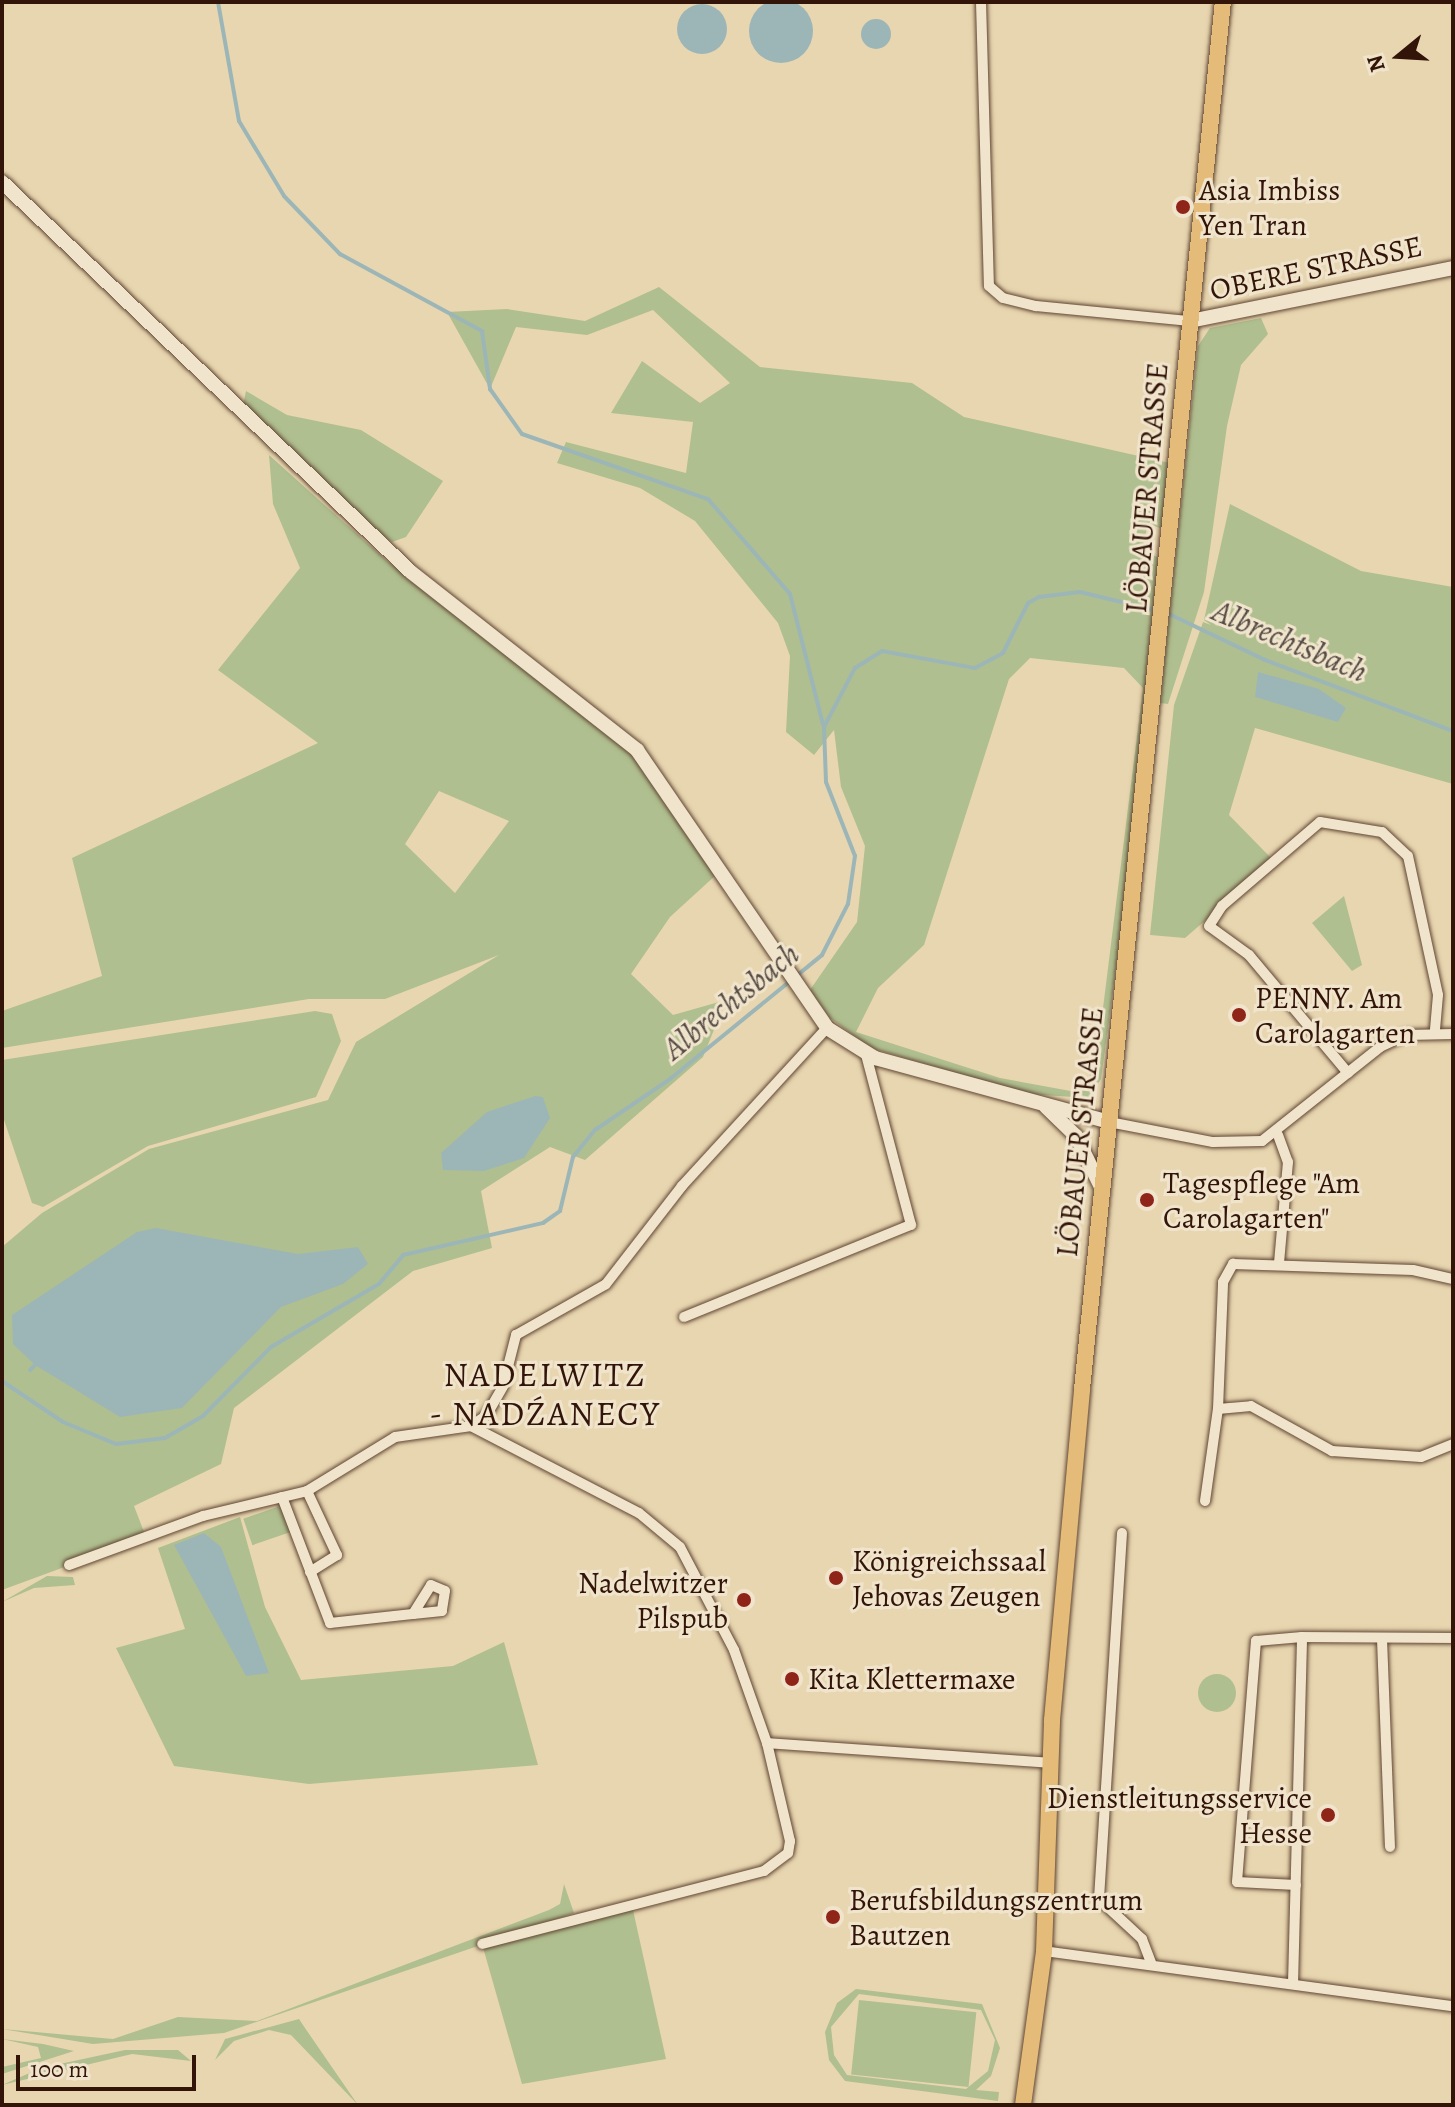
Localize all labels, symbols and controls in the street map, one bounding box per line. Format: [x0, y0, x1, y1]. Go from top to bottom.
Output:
north arrow [1359, 16, 1439, 96]
text: N [1359, 51, 1393, 76]
place label: Asia Imbiss Yen Tran [1199, 172, 1340, 242]
marker: Asia Imbiss Yen Tran [1174, 198, 1192, 216]
street label: OBERE STRASSE [1207, 228, 1425, 308]
street label: LÖBAUER STRASSE [1118, 361, 1176, 615]
water label: Albrechtsbach [1207, 591, 1373, 691]
water label: Albrechtsbach [655, 934, 807, 1068]
place label: PENNY. Am Carolagarten [1255, 980, 1415, 1050]
street label: LÖBAUER STRASSE [1049, 1005, 1111, 1259]
marker: PENNY. Am Carolagarten [1230, 1006, 1248, 1024]
place label: Tagespflege "Am Carolagarten" [1163, 1165, 1361, 1236]
marker: Tagespflege "Am Carolagarten" [1138, 1191, 1156, 1209]
district label: NADELWITZ - NADŹANECY [429, 1354, 661, 1434]
place label: Königreichssaal Jehovas Zeugen [852, 1543, 1046, 1614]
place label: Nadelwitzer Pilspub [578, 1565, 728, 1636]
marker: Königreichssaal Jehovas Zeugen [827, 1569, 845, 1587]
marker: Nadelwitzer Pilspub [735, 1591, 753, 1609]
place label: Kita Klettermaxe [808, 1661, 1015, 1697]
marker: Kita Klettermaxe [783, 1670, 801, 1688]
place label: Dienstleitungsservice Hesse [1047, 1780, 1312, 1850]
marker: Dienstleitungsservice Hesse [1319, 1806, 1337, 1824]
place label: Berufsbildungszentrum Bautzen [849, 1882, 1143, 1952]
marker: Berufsbildungszentrum Bautzen [824, 1908, 842, 1926]
scale bar [20, 2039, 200, 2089]
text: 100 m [30, 2053, 89, 2085]

